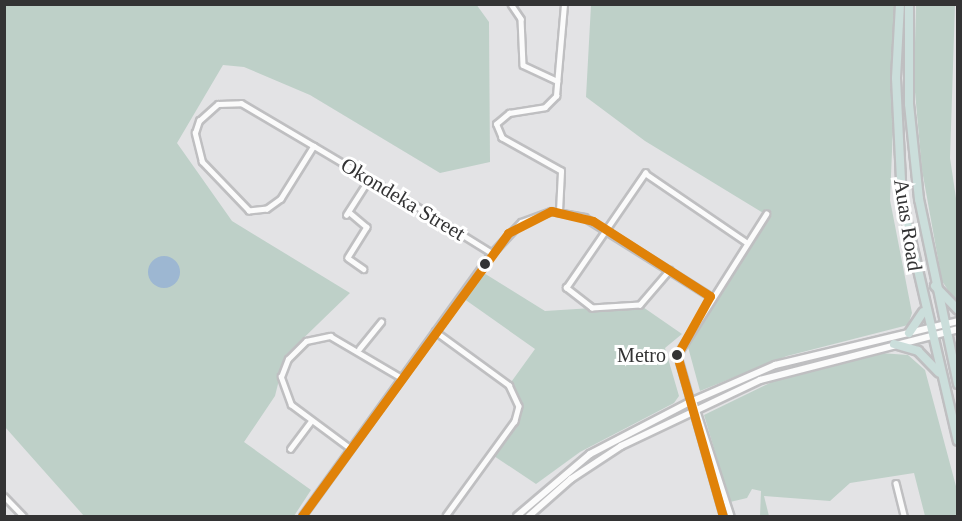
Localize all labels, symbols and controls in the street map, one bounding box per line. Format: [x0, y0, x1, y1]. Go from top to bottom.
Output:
street label: Okondeka Street [336, 152, 470, 246]
street label: Auas Road [888, 177, 928, 273]
unlabelled marker [479, 258, 491, 270]
place label: Metro [617, 343, 666, 367]
marker: Metro [671, 349, 683, 361]

